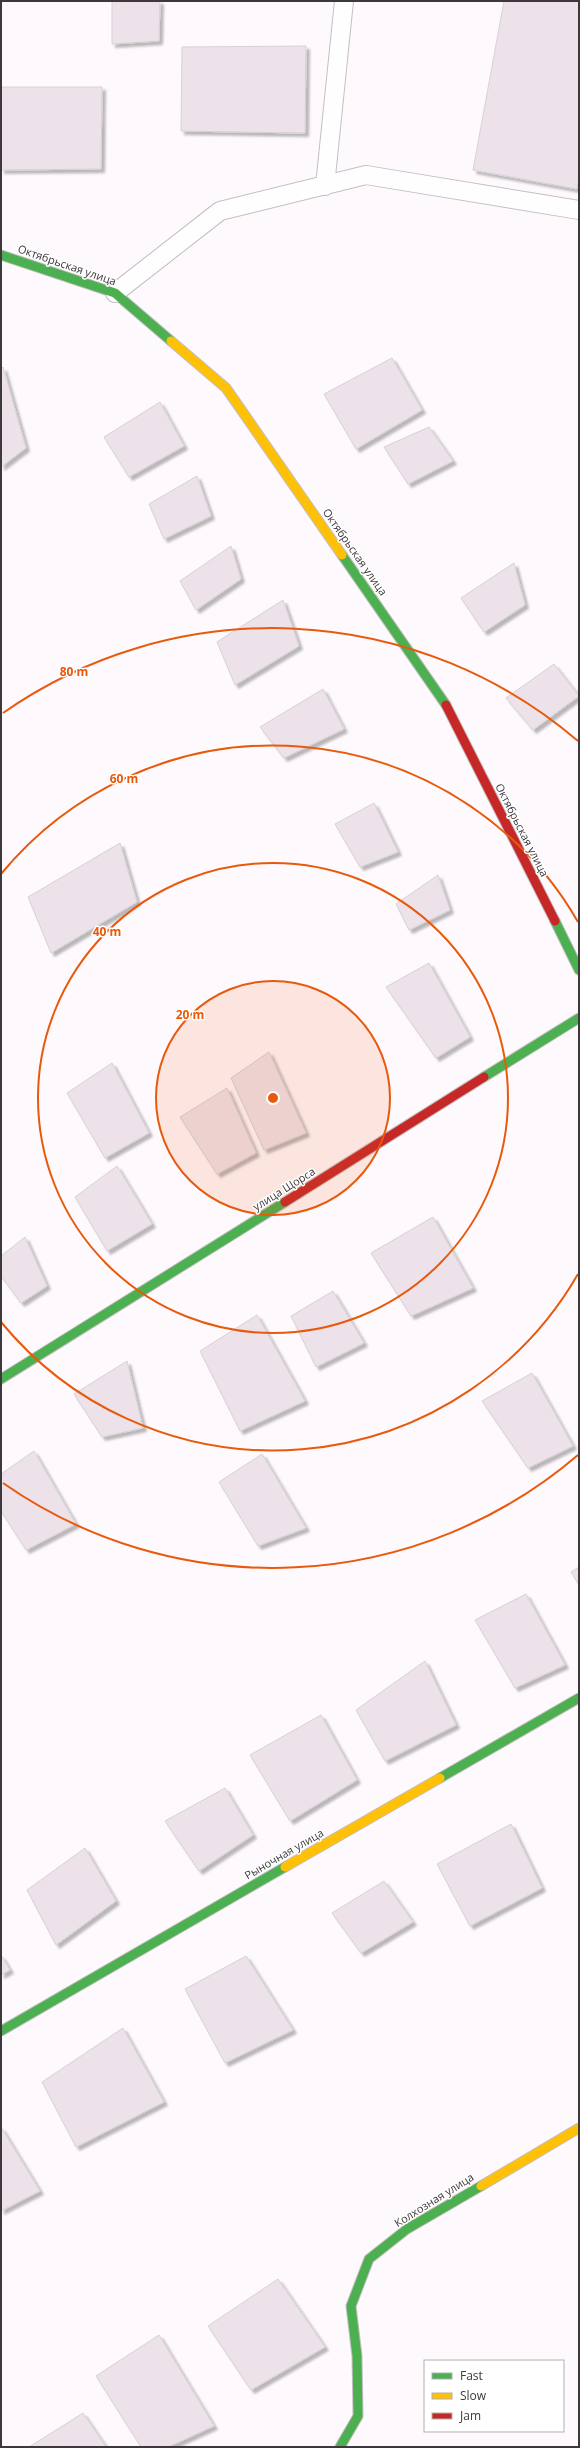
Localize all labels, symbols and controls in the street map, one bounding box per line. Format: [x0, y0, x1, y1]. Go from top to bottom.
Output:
street label: Октябрьская улица [16, 241, 118, 288]
street label: Октябрьская улица [320, 505, 391, 598]
text: 80 m [60, 663, 88, 680]
text: 60 m [110, 770, 138, 787]
street label: Октябрьская улица [492, 780, 553, 879]
text: 40 m [93, 923, 121, 940]
text: 20 m [176, 1006, 204, 1023]
centre of rings [266, 1091, 280, 1105]
street label: улица Щорса [250, 1163, 318, 1214]
street label: Рыночная улица [241, 1825, 326, 1882]
street label: Колхозная улица [391, 2169, 476, 2230]
legend [424, 2360, 564, 2432]
text: Fast [460, 2367, 483, 2384]
text: Slow [460, 2387, 487, 2404]
text: Jam [459, 2407, 481, 2424]

